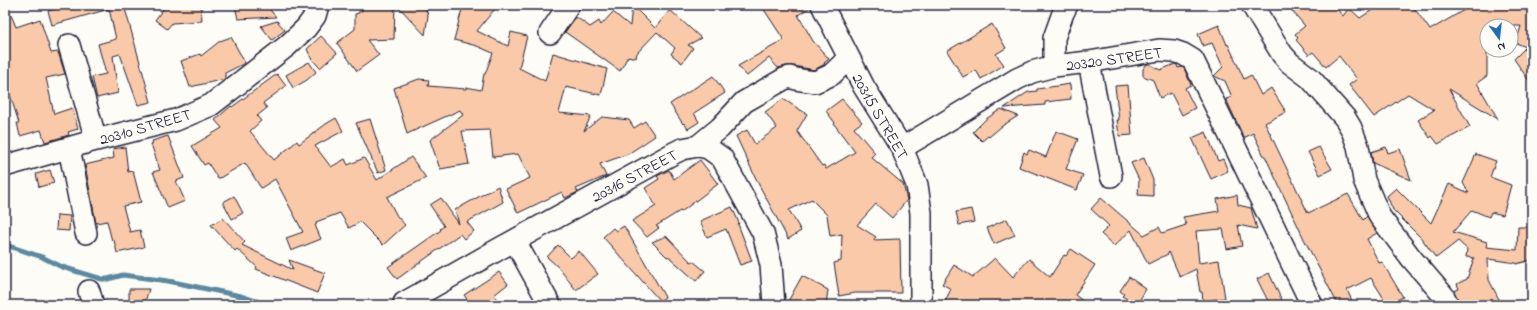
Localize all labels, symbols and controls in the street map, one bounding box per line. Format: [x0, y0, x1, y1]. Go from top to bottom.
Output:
north arrow [1479, 18, 1519, 58]
text: N [1496, 38, 1507, 55]
street label: 20320 STREET [1064, 41, 1164, 79]
street label: 20315 STREET [845, 69, 914, 165]
street label: 20310 STREET [97, 103, 194, 152]
street label: 20316 STREET [588, 144, 682, 210]

